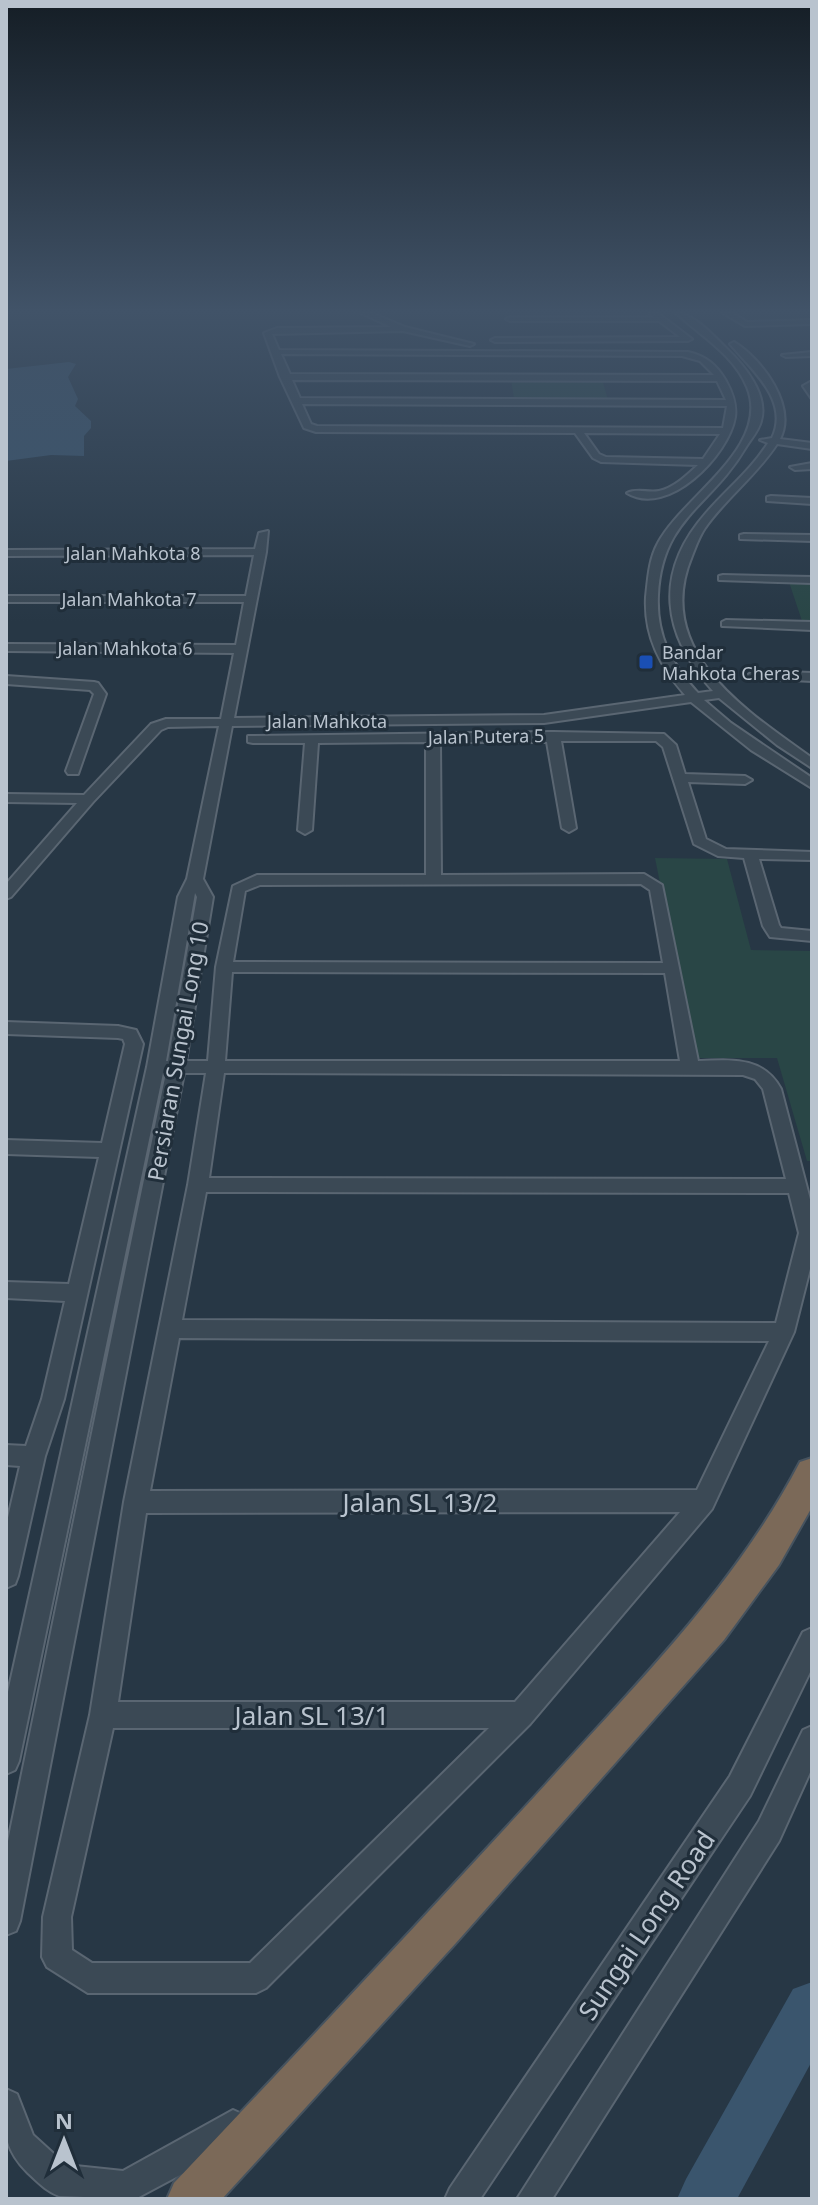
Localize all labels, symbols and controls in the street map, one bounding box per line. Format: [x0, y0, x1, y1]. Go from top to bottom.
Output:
street label: Jalan Mahkota 8 [63, 541, 201, 565]
street label: Jalan Mahkota 7 [59, 587, 197, 611]
street label: Jalan Mahkota 6 [55, 636, 193, 660]
place label: Bandar Mahkota Cheras [662, 640, 800, 685]
marker: Bandar Mahkota Cheras [637, 653, 655, 671]
street label: Jalan Mahkota [265, 709, 387, 733]
street label: Jalan Putera 5 [426, 723, 544, 749]
street label: Persiaran Sungai Long 10 [139, 919, 215, 1183]
street label: Jalan SL 13/2 [340, 1484, 497, 1520]
street label: Jalan SL 13/1 [232, 1697, 389, 1733]
street label: Sungai Long Road [569, 1823, 723, 2027]
north arrow [24, 2101, 104, 2181]
text: N [55, 2105, 73, 2135]

